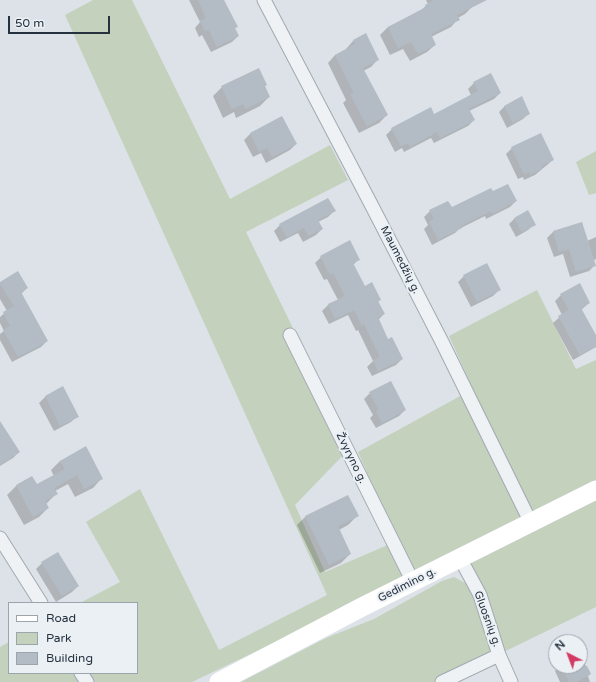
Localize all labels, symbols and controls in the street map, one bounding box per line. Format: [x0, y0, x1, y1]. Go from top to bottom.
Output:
scale bar [10, 8, 112, 34]
text: 50 m [15, 16, 44, 30]
street label: Maumedžių g. [377, 224, 423, 296]
street label: Žvyryno g. [333, 430, 369, 486]
street label: Gedimino g. [376, 565, 438, 605]
street label: Gluosnių g. [471, 589, 503, 649]
legend [8, 602, 138, 674]
text: Road [46, 611, 76, 625]
text: Park [46, 631, 72, 645]
north arrow [548, 634, 588, 674]
text: N [553, 638, 568, 653]
text: Building [46, 651, 93, 665]

